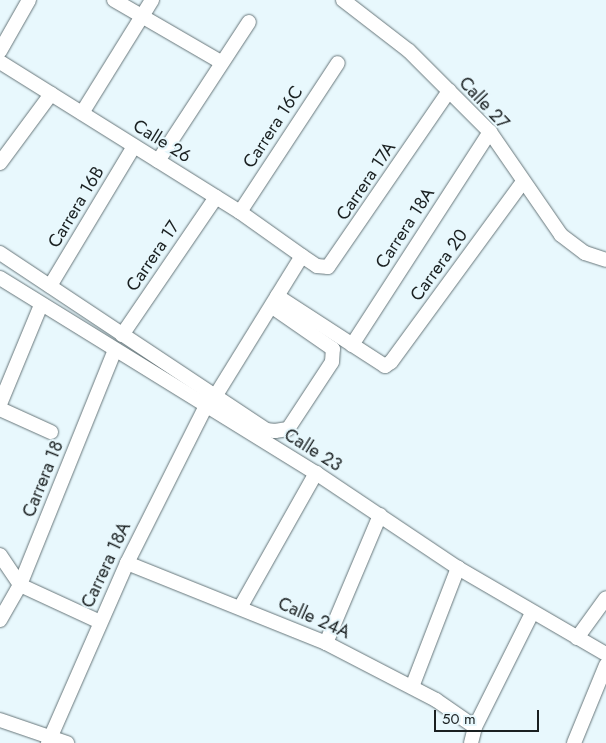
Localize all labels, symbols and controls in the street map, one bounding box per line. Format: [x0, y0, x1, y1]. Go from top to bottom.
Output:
street label: Calle 27 [454, 72, 514, 134]
street label: Carrera 16C [239, 82, 307, 172]
street label: Calle 26 [129, 115, 195, 167]
street label: Carrera 17A [332, 138, 400, 224]
street label: Carrera 16B [43, 162, 109, 252]
street label: Carrera 18A [371, 183, 439, 273]
street label: Carrera 17 [122, 217, 184, 295]
street label: Carrera 20 [406, 225, 472, 305]
street label: Calle 23 [280, 424, 346, 476]
street label: Carrera 18 [18, 438, 68, 520]
street label: Carrera 18A [77, 519, 135, 611]
street label: Calle 24A [275, 593, 353, 643]
scale bar [436, 700, 541, 732]
text: 50 m [442, 708, 476, 730]

